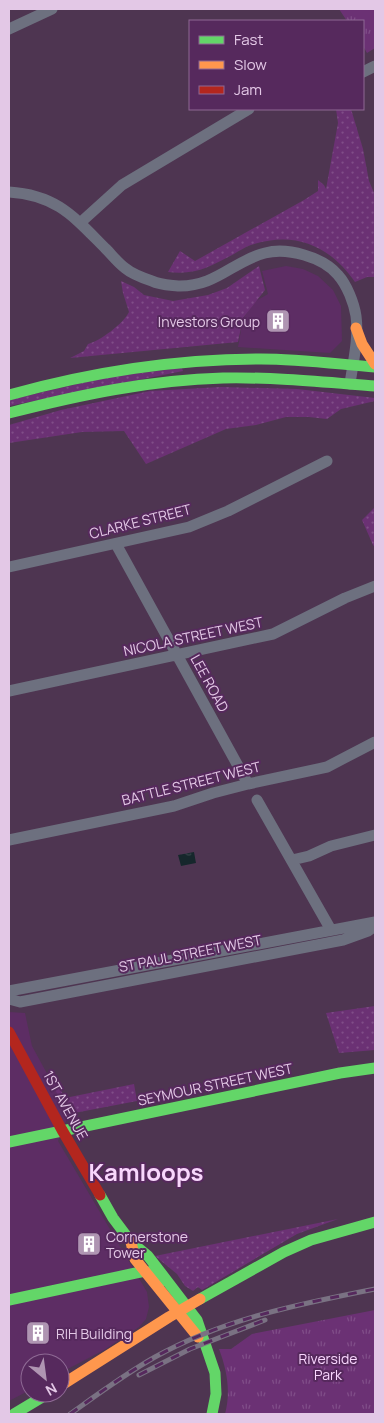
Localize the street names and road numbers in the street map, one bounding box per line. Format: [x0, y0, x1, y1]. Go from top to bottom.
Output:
street label: CLARKE STREET [87, 499, 193, 543]
street label: NICOLA STREET WEST [122, 612, 265, 660]
street label: LEE ROAD [186, 651, 234, 715]
street label: BATTLE STREET WEST [120, 756, 263, 809]
street label: ST PAUL STREET WEST [117, 930, 264, 976]
street label: SEYMOUR STREET WEST [136, 1058, 295, 1110]
street label: 1ST AVENUE [39, 1067, 93, 1143]

